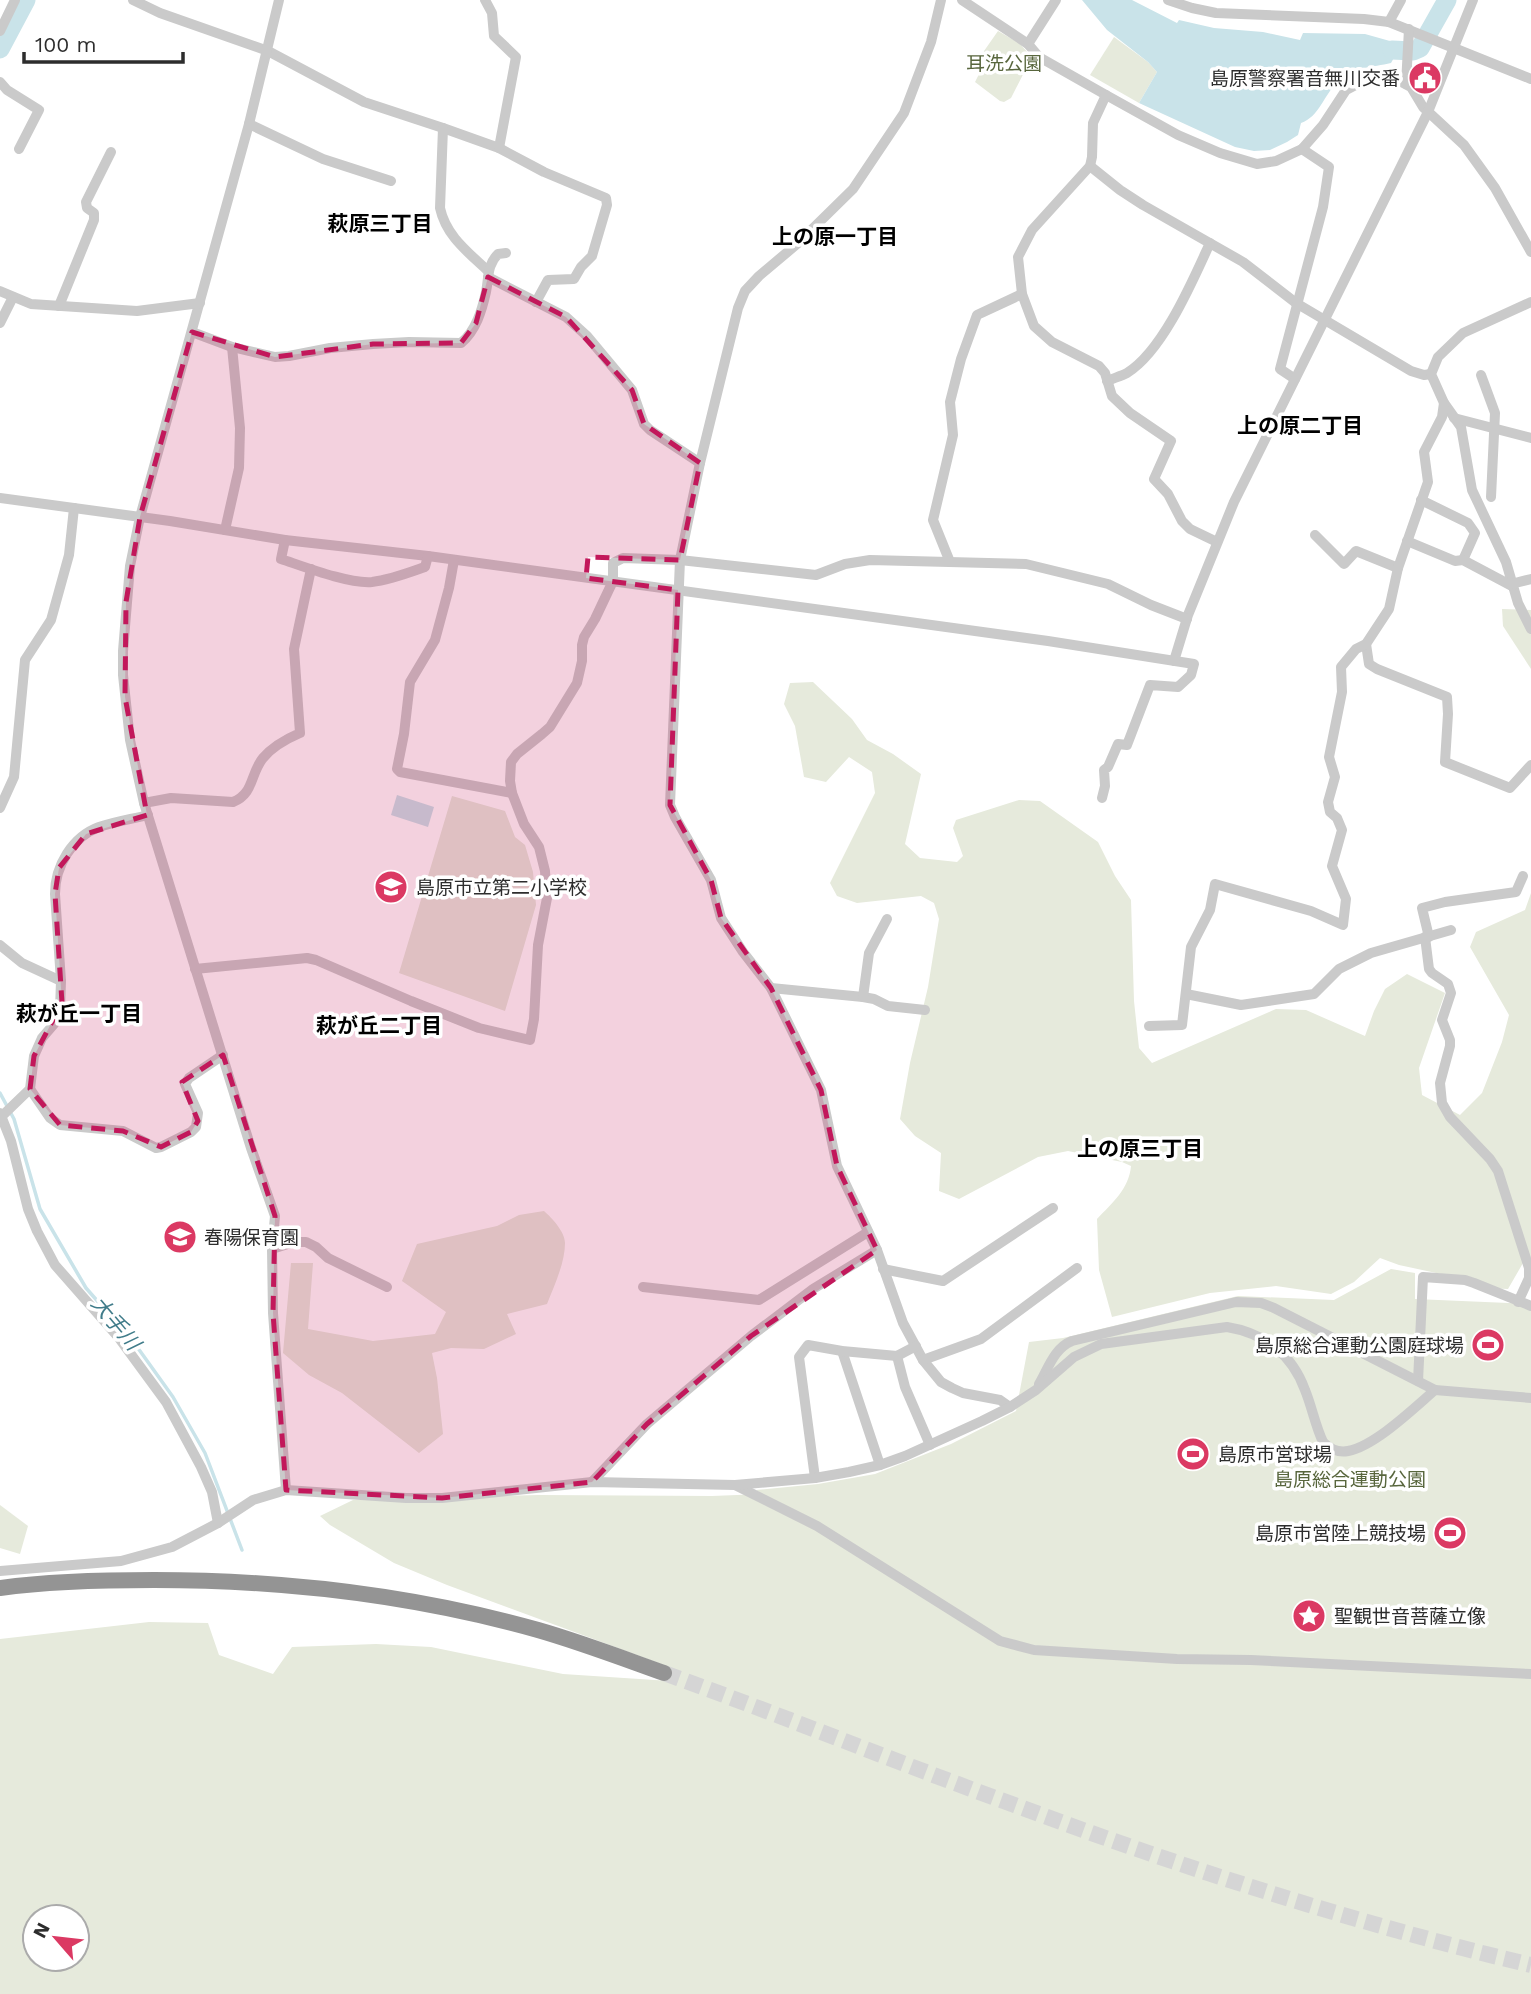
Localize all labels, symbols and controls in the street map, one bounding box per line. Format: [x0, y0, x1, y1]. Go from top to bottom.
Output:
scale bar [24, 21, 184, 65]
text: 100 m [35, 32, 97, 57]
park label: 耳洗公園 [966, 52, 1042, 75]
public building icon: 島原警察署音無川交番 [1406, 59, 1444, 97]
place label: 島原警察署音無川交番 [1210, 67, 1400, 90]
district label: 萩原三丁目 [328, 211, 433, 236]
district label: 上の原一丁目 [772, 224, 898, 249]
district label: 上の原二丁目 [1237, 413, 1363, 438]
school or university icon: 島原市立第二小学校 [372, 868, 410, 906]
place label: 島原市立第二小学校 [416, 876, 587, 899]
district label: 萩が丘一丁目 [16, 1001, 142, 1026]
district label: 萩が丘二丁目 [316, 1013, 442, 1038]
district label: 上の原三丁目 [1077, 1136, 1203, 1161]
school or university icon: 春陽保育園 [161, 1218, 199, 1256]
place label: 春陽保育園 [204, 1226, 299, 1249]
water label: 大手川 [86, 1291, 147, 1357]
sports icon: 島原総合運動公園庭球場 [1469, 1326, 1507, 1364]
place label: 島原総合運動公園庭球場 [1255, 1334, 1464, 1357]
sports icon: 島原市営球場 [1174, 1435, 1212, 1473]
place label: 島原市営球場 [1218, 1443, 1332, 1466]
park label: 島原総合運動公園 [1274, 1468, 1426, 1491]
sports icon: 島原市営陸上競技場 [1431, 1514, 1469, 1552]
place label: 島原市営陸上競技場 [1255, 1522, 1426, 1545]
place icon: 聖観世音菩薩立像 [1290, 1597, 1328, 1635]
place label: 聖観世音菩薩立像 [1334, 1605, 1486, 1628]
north arrow [21, 1903, 91, 1973]
text: N [28, 1919, 55, 1942]

